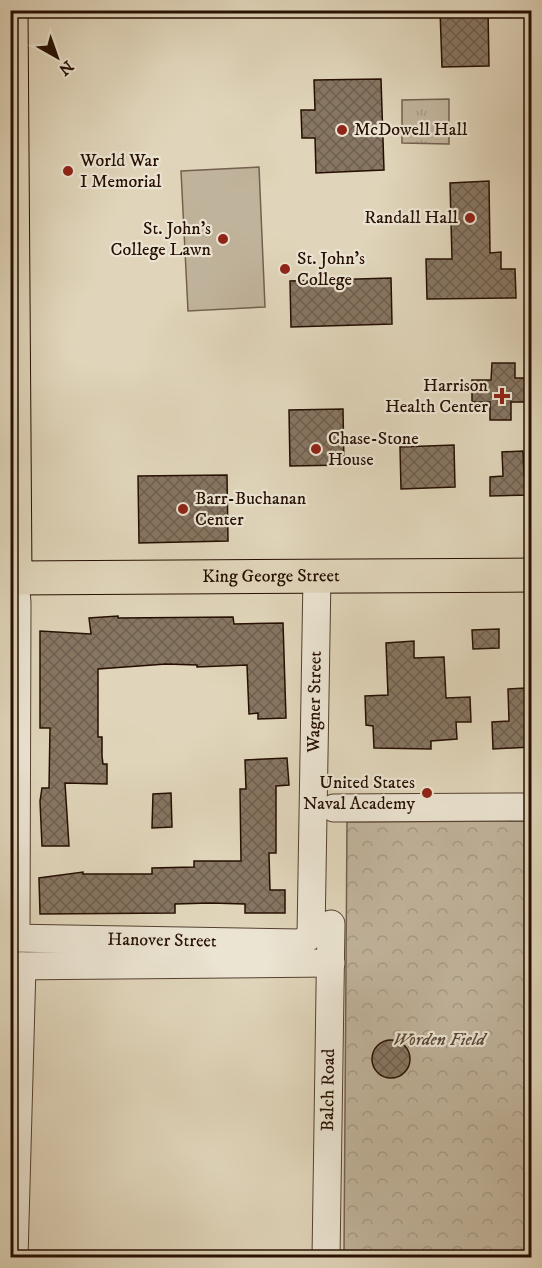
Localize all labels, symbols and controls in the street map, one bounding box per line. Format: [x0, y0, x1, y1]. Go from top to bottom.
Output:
north arrow [27, 27, 87, 87]
text: N [55, 56, 77, 80]
place label: McDowell Hall [354, 119, 468, 141]
marker: McDowell Hall [335, 123, 349, 137]
place label: World War I Memorial [79, 150, 162, 193]
marker: World War I Memorial [61, 164, 75, 178]
place label: Randall Hall [364, 207, 459, 229]
marker: Randall Hall [463, 211, 477, 225]
place label: St. John's College Lawn [111, 218, 212, 261]
marker: St. John's College Lawn [216, 232, 230, 246]
place label: St. John's College [297, 248, 365, 291]
marker: St. John's College [278, 262, 292, 276]
place label: Harrison Health Center [385, 375, 489, 418]
marker: Harrison Health Center [493, 387, 511, 405]
place label: Chase-Stone House [328, 428, 419, 471]
marker: Chase-Stone House [309, 442, 323, 456]
place label: Barr-Buchanan Center [195, 488, 307, 531]
marker: Barr-Buchanan Center [176, 502, 190, 516]
street label: King George Street [202, 565, 340, 588]
street label: Wagner Street [303, 651, 327, 754]
place label: United States Naval Academy [303, 772, 415, 815]
marker: United States Naval Academy [420, 786, 434, 800]
street label: Hanover Street [107, 929, 217, 953]
park label: Worden Field [393, 1029, 487, 1051]
street label: Balch Road [317, 1048, 340, 1132]

